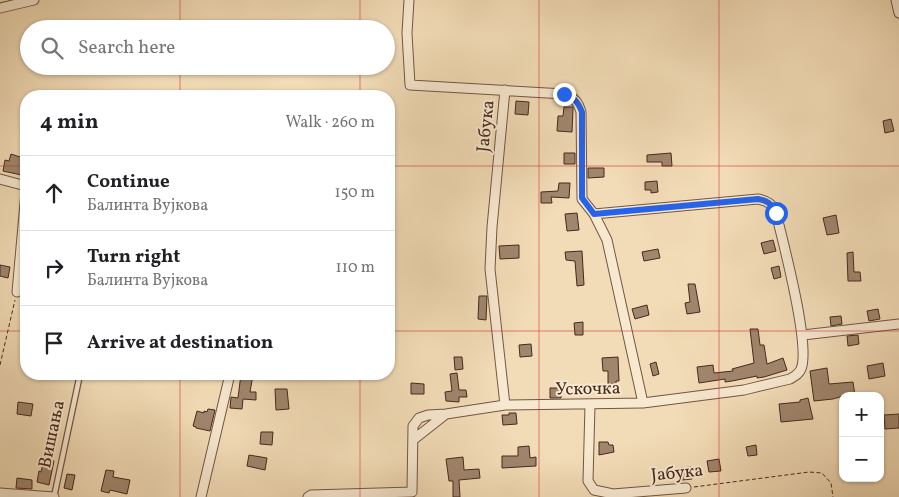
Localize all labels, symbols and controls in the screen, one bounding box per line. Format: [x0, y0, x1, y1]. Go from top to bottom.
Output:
search box [20, 20, 395, 75]
icon: search [38, 34, 66, 62]
text: Search here [78, 35, 175, 61]
route end [553, 83, 576, 106]
street label: Јабука [471, 99, 502, 154]
text: 4 min [40, 108, 99, 137]
text: Walk · 260 m [285, 112, 375, 134]
text: Continue [87, 169, 170, 195]
icon: ahead [40, 179, 68, 207]
text: 150 m [334, 182, 375, 204]
text: Балинта Вујкова [87, 195, 208, 217]
route start [765, 202, 788, 225]
text: Turn right [87, 244, 180, 270]
icon: right [40, 254, 68, 282]
text: 110 m [336, 257, 375, 279]
text: Балинта Вујкова [87, 270, 208, 292]
icon: arrive [40, 329, 68, 357]
text: Arrive at destination [87, 330, 273, 356]
street label: Ускочка [555, 376, 621, 403]
map controls [839, 392, 884, 482]
button: + [839, 392, 884, 437]
street label: Вишања [33, 398, 72, 471]
button: − [839, 437, 884, 482]
street label: Јабука [650, 458, 705, 489]

